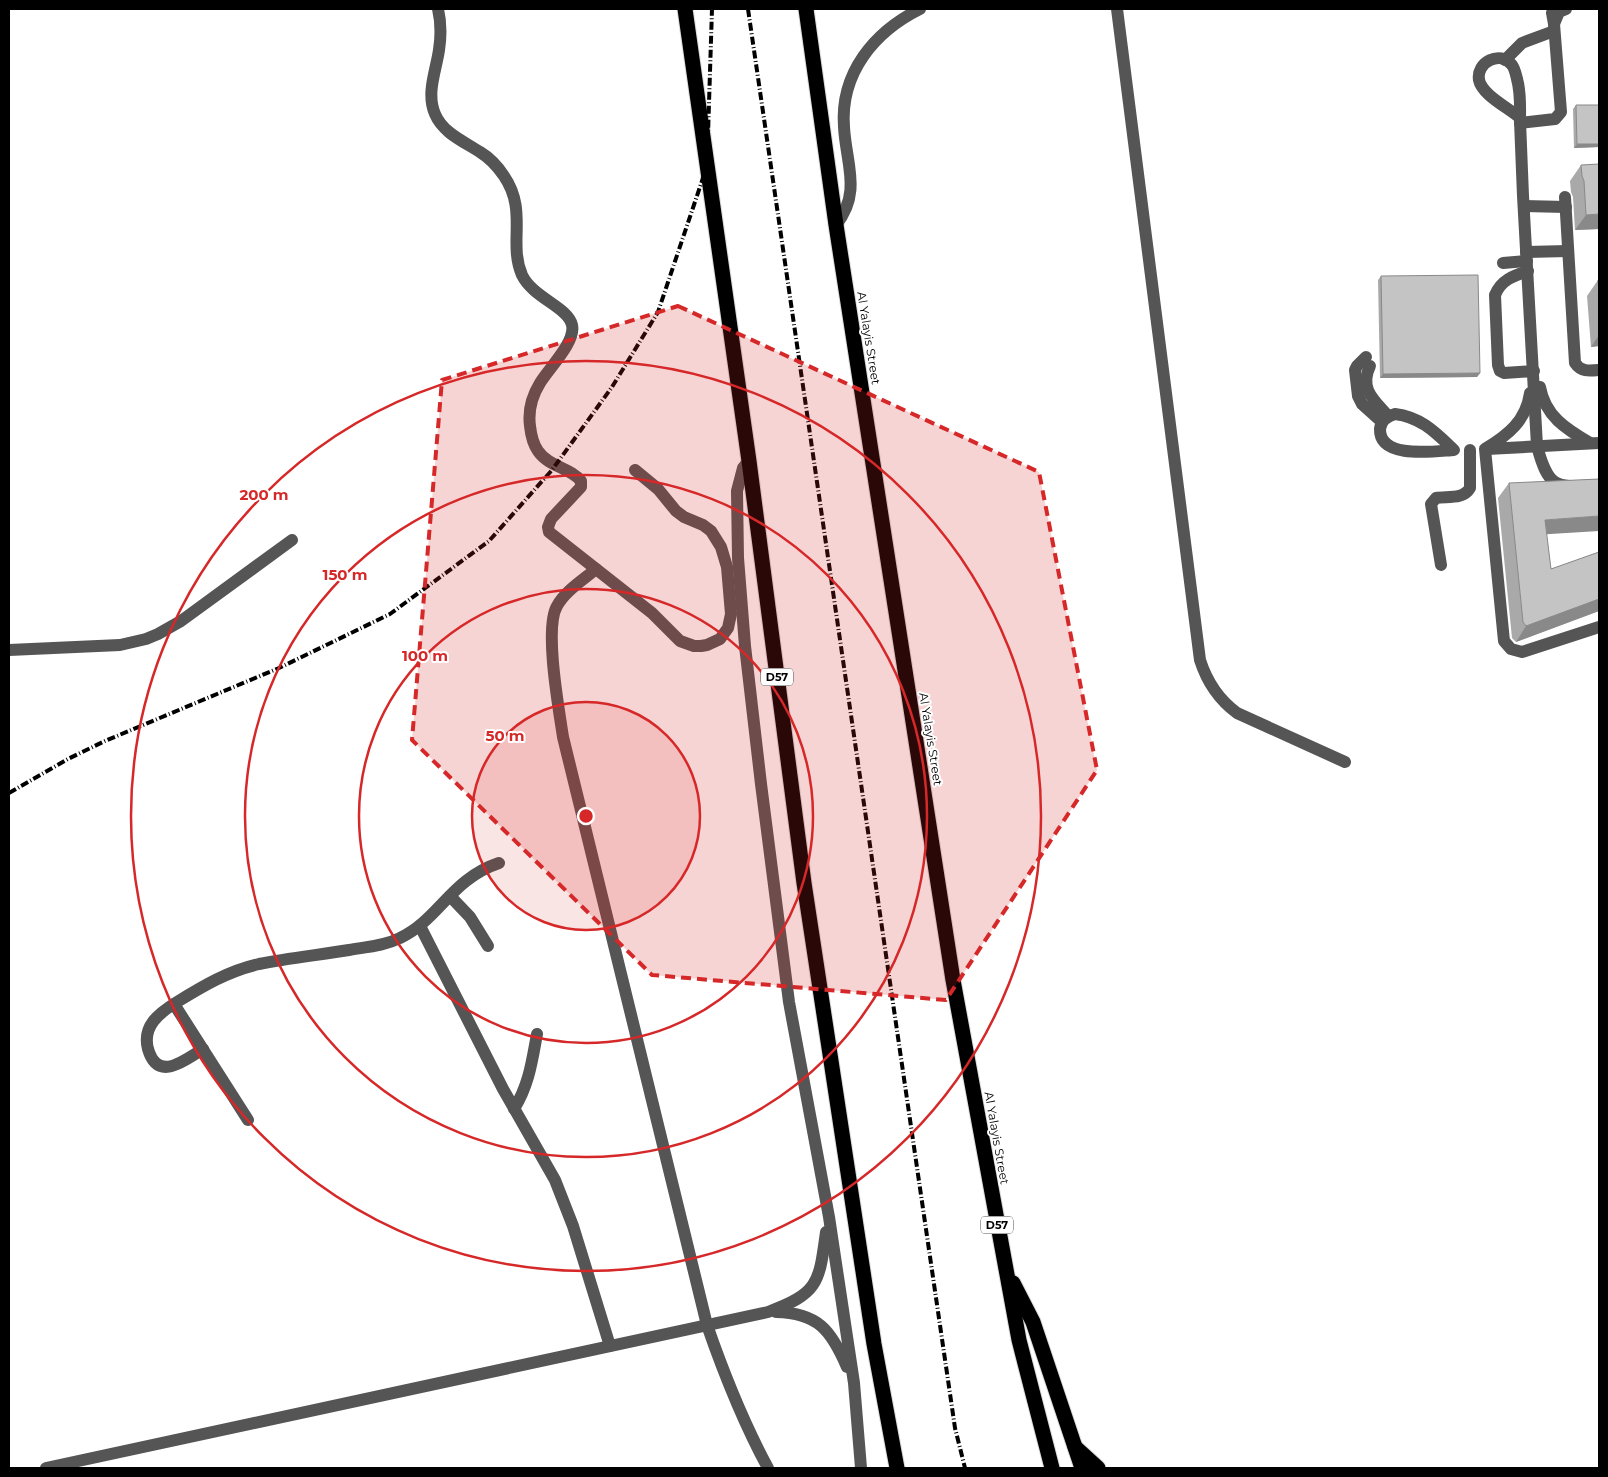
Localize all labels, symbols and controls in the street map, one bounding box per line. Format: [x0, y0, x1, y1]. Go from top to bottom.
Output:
street label: Al Yalayis Street [854, 290, 884, 386]
text: 200 m [239, 485, 289, 504]
text: 150 m [323, 565, 367, 584]
text: 100 m [402, 646, 448, 665]
road number: D57 [761, 669, 793, 686]
street label: Al Yalayis Street [916, 691, 946, 787]
text: 50 m [485, 726, 525, 745]
centre of rings [577, 807, 595, 825]
street label: Al Yalayis Street [981, 1090, 1013, 1186]
road number: D57 [981, 1216, 1013, 1234]

